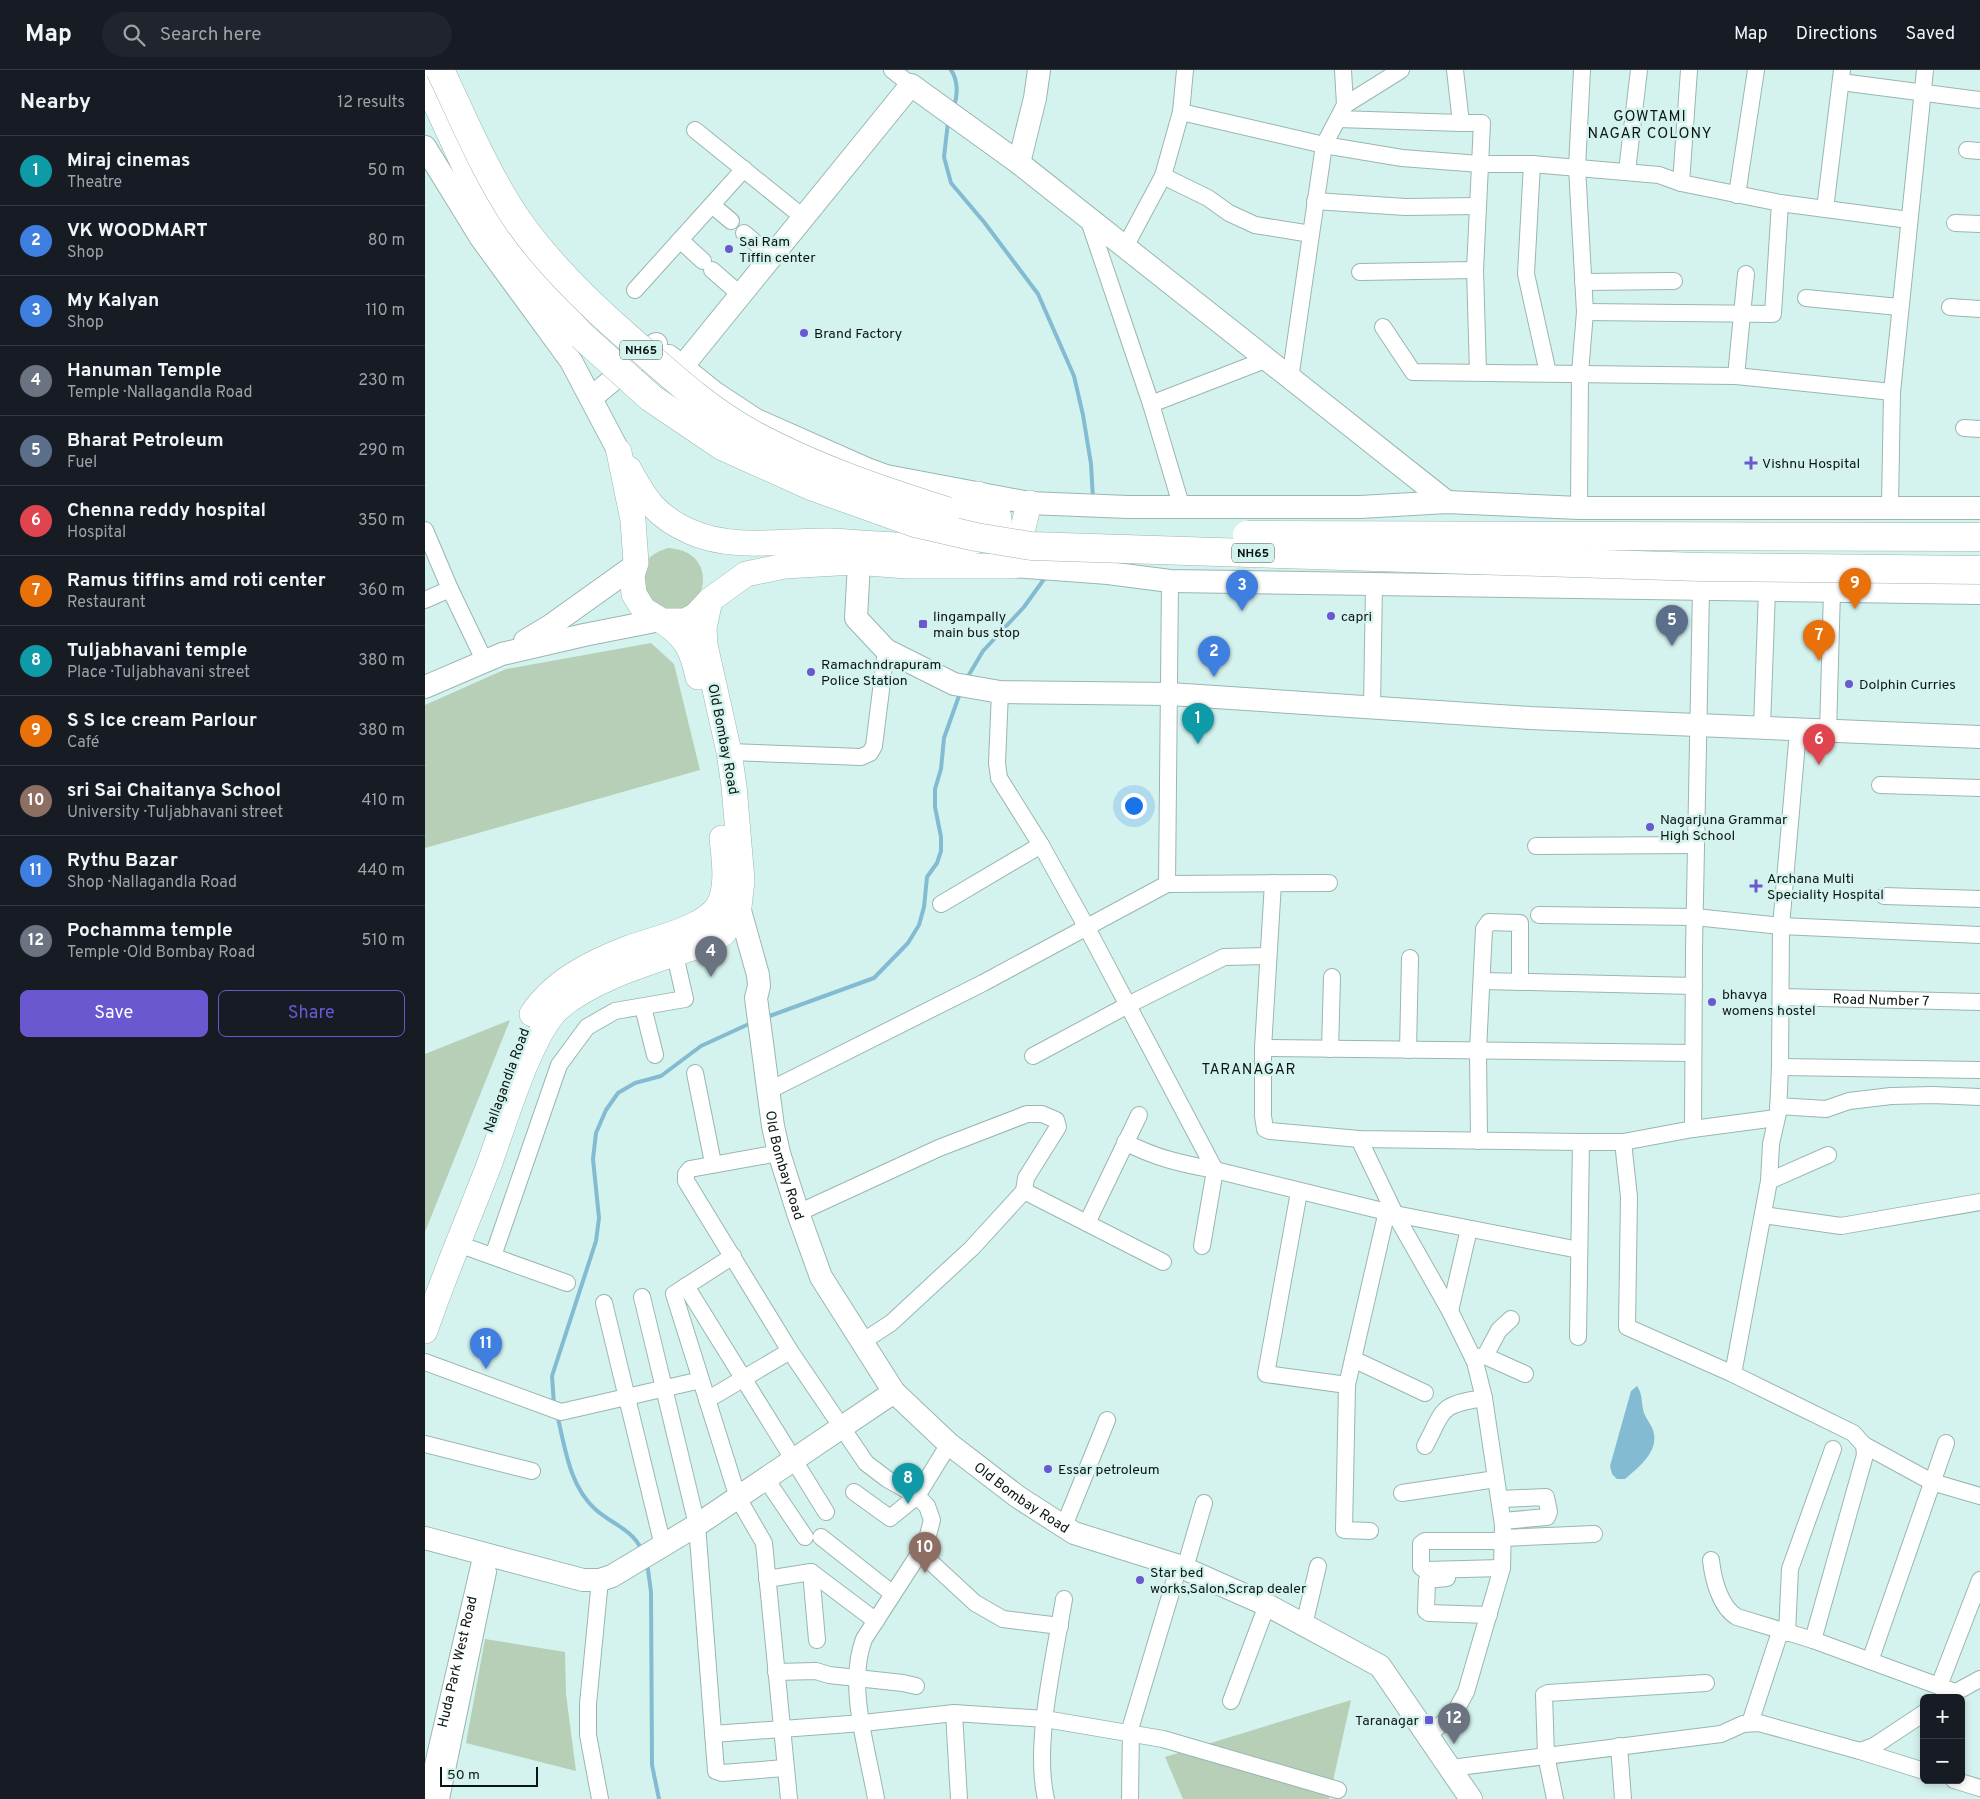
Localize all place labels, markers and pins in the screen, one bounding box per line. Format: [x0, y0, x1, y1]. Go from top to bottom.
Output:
place label: Sai Ram Tiffin center [739, 234, 816, 267]
marker: Sai Ram Tiffin center [723, 243, 735, 255]
place label: Brand Factory [814, 326, 902, 343]
marker: Brand Factory [798, 327, 810, 339]
marker: Vishnu Hospital [1744, 456, 1758, 470]
place label: Vishnu Hospital [1762, 456, 1860, 473]
pin: 9 [1839, 568, 1871, 609]
pin: 3 [1226, 570, 1258, 611]
pin: 5 [1656, 605, 1688, 646]
place label: lingampally main bus stop [933, 609, 1020, 642]
place label: capri [1341, 609, 1372, 626]
marker: capri [1325, 610, 1337, 622]
marker: lingampally main bus stop [917, 618, 929, 630]
pin: 7 [1803, 620, 1835, 661]
pin: 2 [1198, 636, 1230, 677]
place label: Ramachndrapuram Police Station [821, 657, 941, 690]
marker: Ramachndrapuram Police Station [805, 666, 817, 678]
place label: Dolphin Curries [1859, 677, 1956, 694]
marker: Dolphin Curries [1843, 678, 1855, 690]
pin: 1 [1182, 703, 1214, 744]
pin: 6 [1803, 724, 1835, 765]
place label: Nagarjuna Grammar High School [1660, 812, 1788, 845]
marker: Nagarjuna Grammar High School [1644, 821, 1656, 833]
place label: Archana Multi Speciality Hospital [1767, 871, 1884, 904]
marker: Archana Multi Speciality Hospital [1749, 879, 1763, 893]
pin: 4 [695, 936, 727, 977]
place label: bhavya womens hostel [1722, 987, 1816, 1020]
marker: bhavya womens hostel [1706, 996, 1718, 1008]
pin: 11 [470, 1328, 502, 1369]
place label: Essar petroleum [1058, 1462, 1160, 1479]
pin: 8 [892, 1463, 924, 1504]
marker: Essar petroleum [1042, 1463, 1054, 1475]
pin: 10 [909, 1532, 941, 1573]
place label: Star bed works,Salon,Scrap dealer [1150, 1565, 1307, 1598]
marker: Star bed works,Salon,Scrap dealer [1134, 1574, 1146, 1586]
pin: 12 [1438, 1703, 1470, 1744]
place label: Taranagar [1355, 1713, 1420, 1730]
marker: Taranagar [1423, 1714, 1435, 1726]

